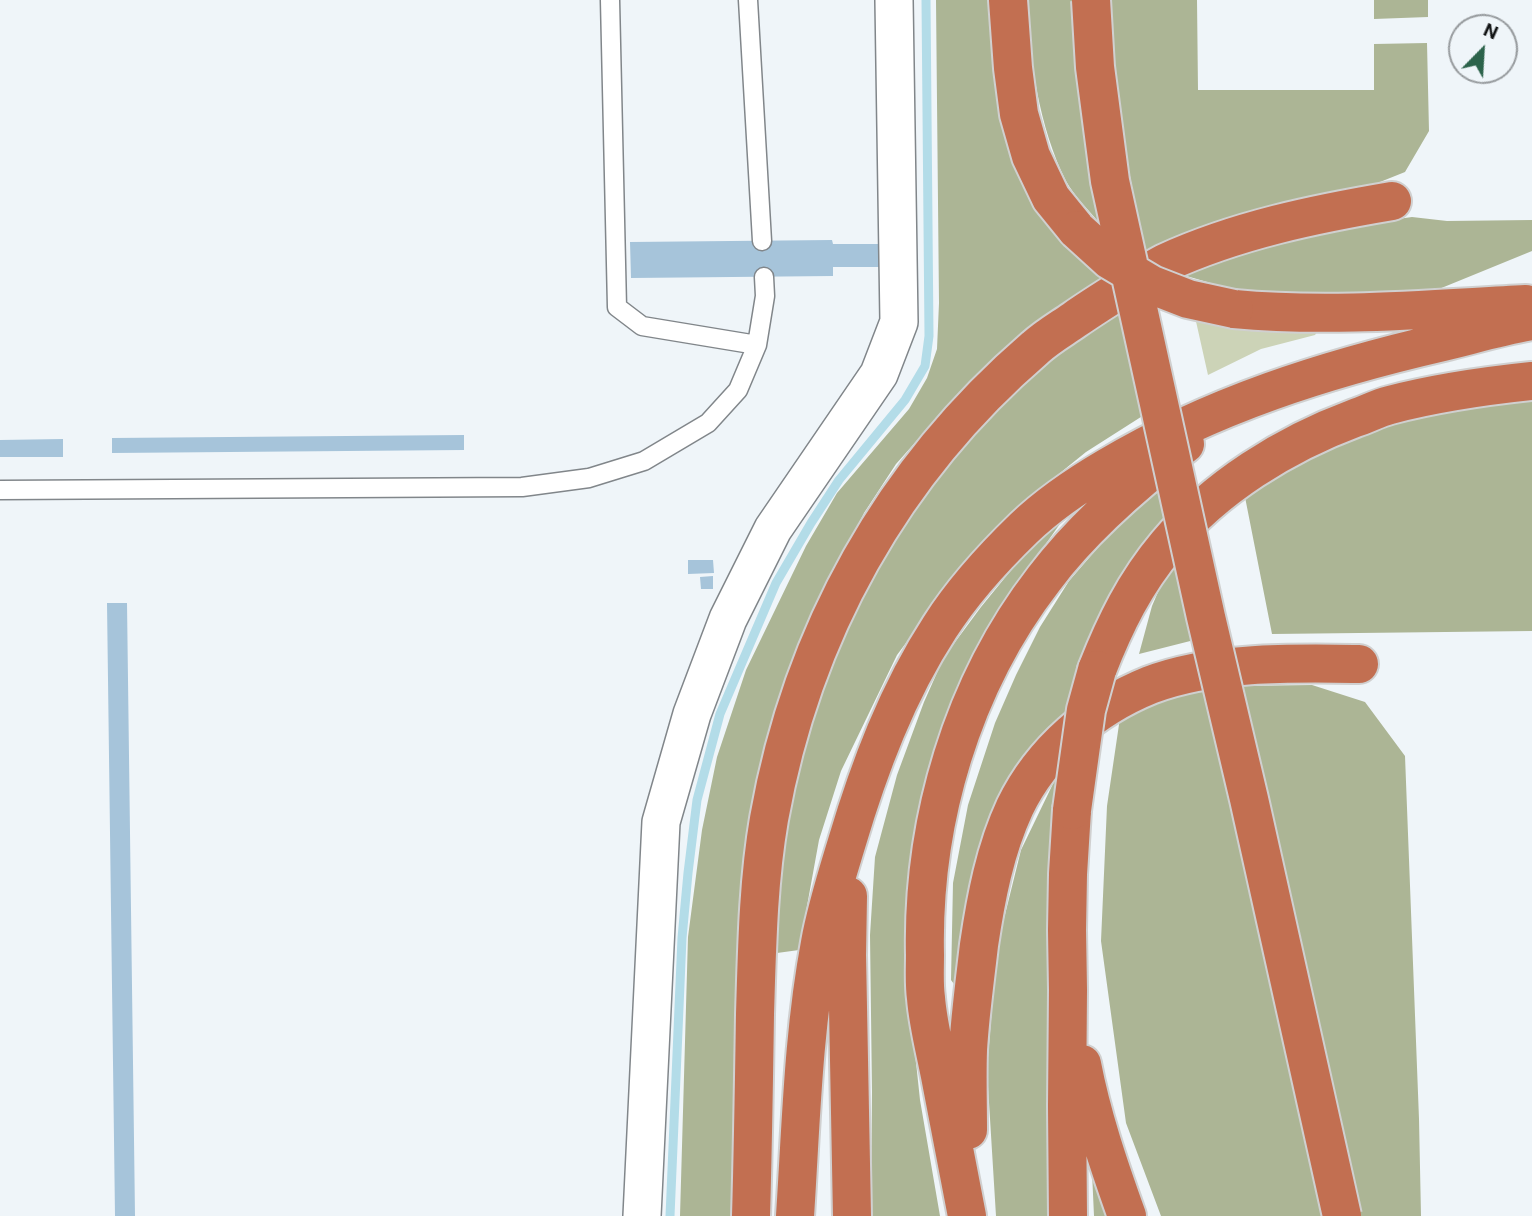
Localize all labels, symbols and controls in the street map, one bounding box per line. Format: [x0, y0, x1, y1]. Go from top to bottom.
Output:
north arrow [1448, 14, 1518, 84]
text: N [1480, 18, 1502, 44]

